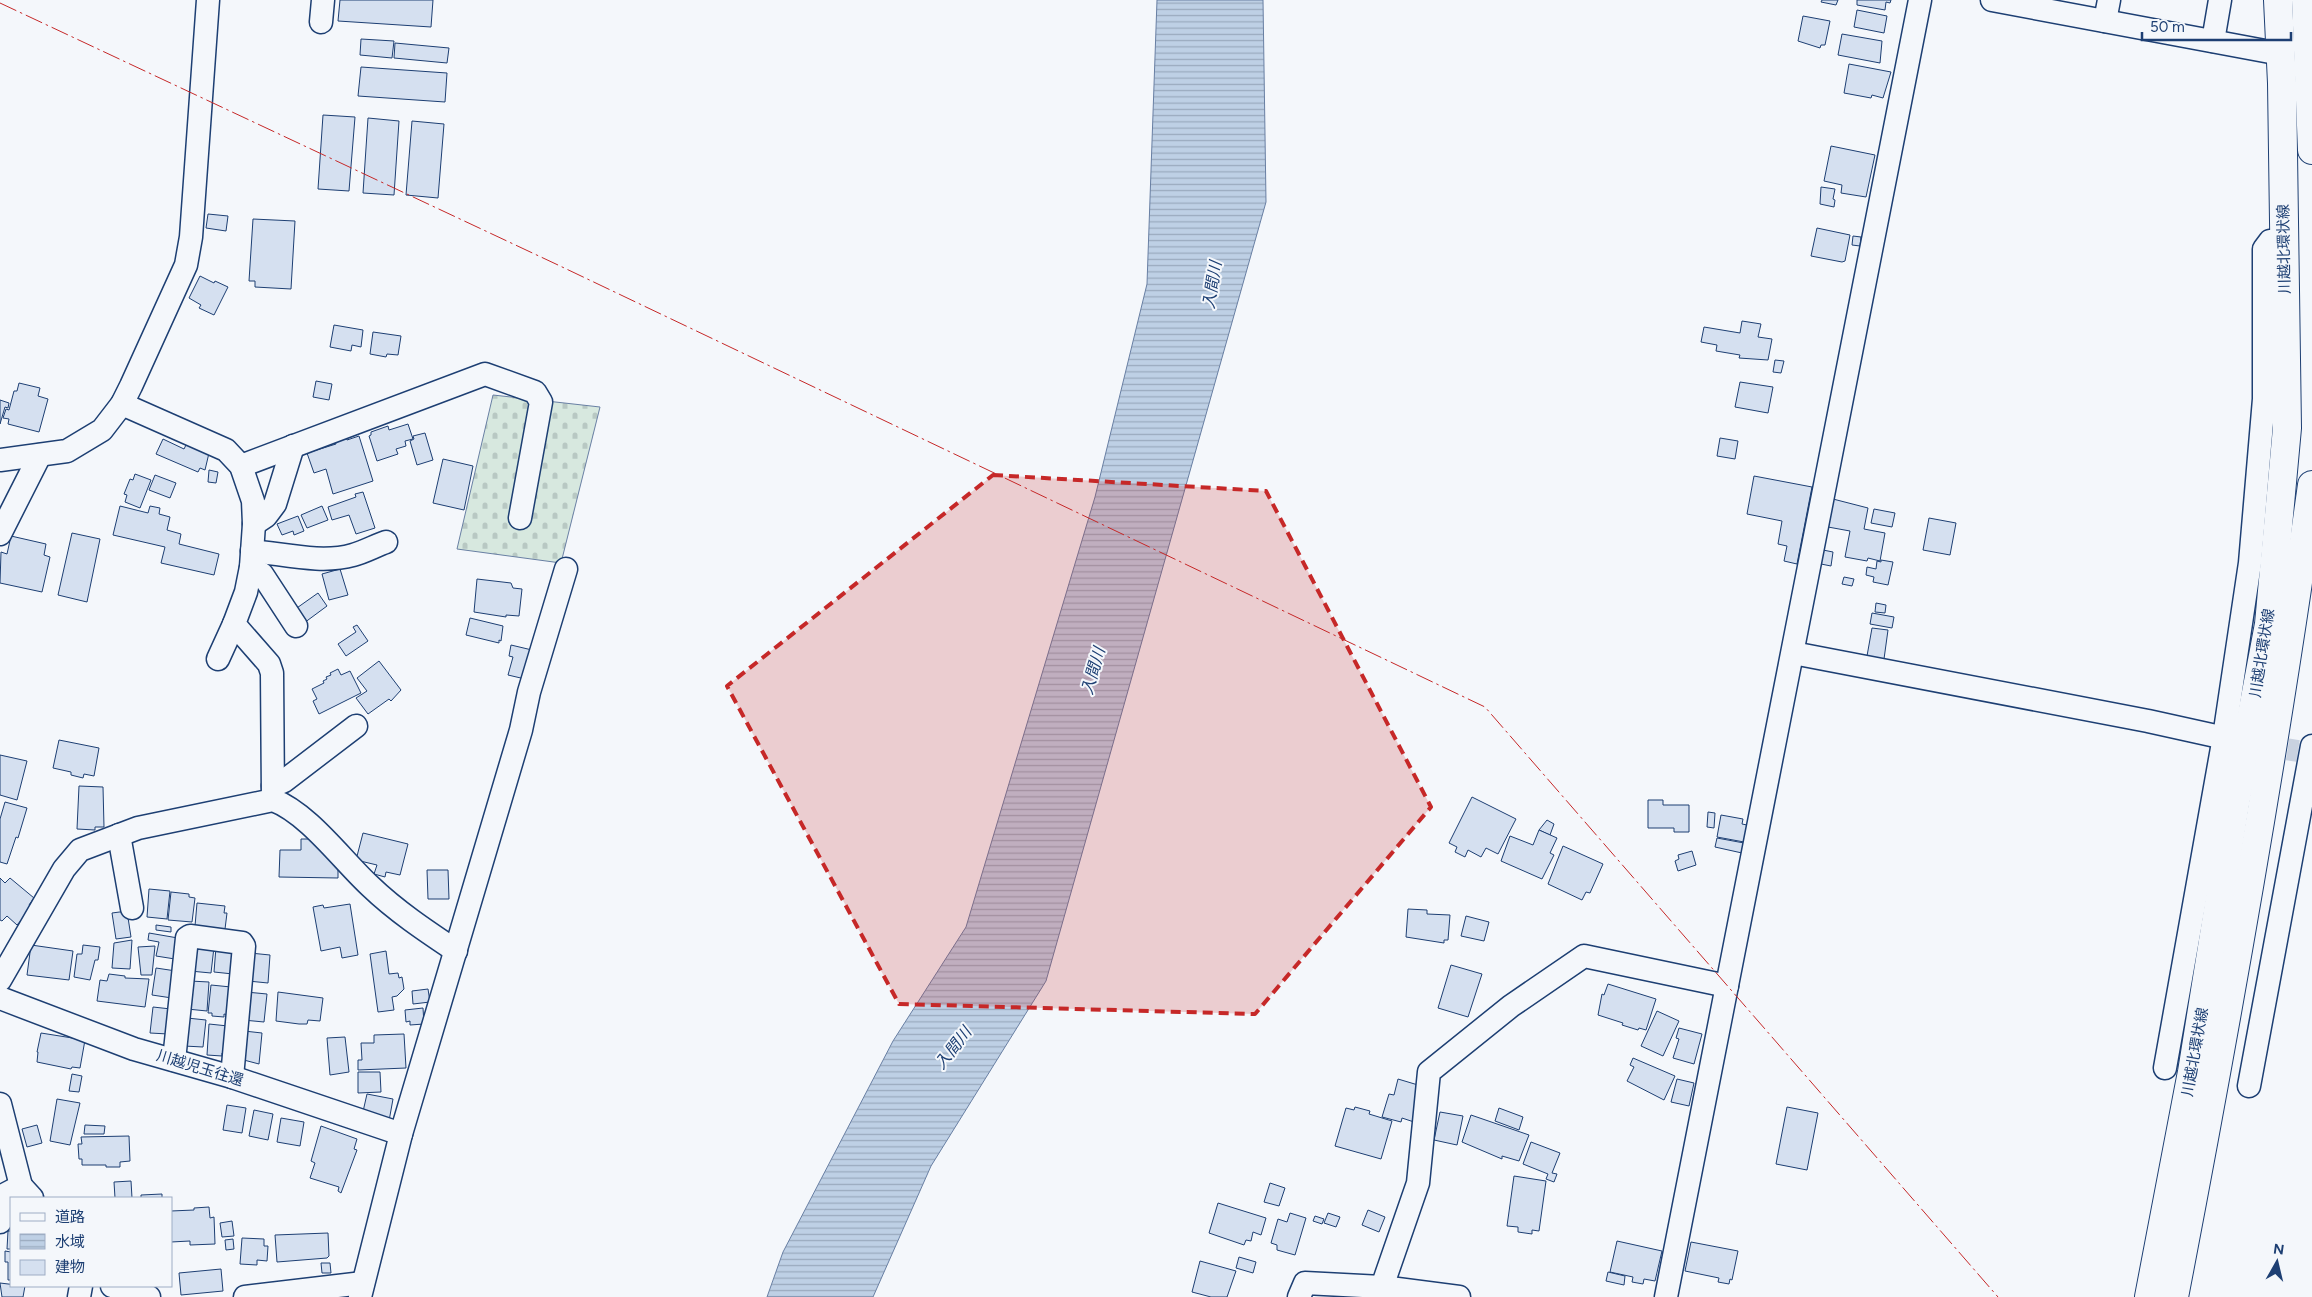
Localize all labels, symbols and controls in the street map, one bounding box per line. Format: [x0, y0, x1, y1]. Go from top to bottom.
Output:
scale bar [2142, 10, 2291, 42]
text: 50 m [2150, 18, 2185, 36]
street label: 川越北環状線 [2274, 204, 2294, 294]
water label: 入間川 [1199, 258, 1225, 310]
street label: 川越北環状線 [2246, 607, 2278, 699]
water label: 入間川 [1077, 643, 1109, 697]
street label: 川越北環状線 [2178, 1006, 2212, 1098]
water label: 入間川 [931, 1022, 976, 1073]
street label: 川越児玉往還 [154, 1046, 246, 1090]
legend [10, 1197, 172, 1287]
text: 道路 [55, 1208, 85, 1226]
text: 水域 [55, 1233, 85, 1251]
north arrow [2252, 1237, 2302, 1287]
text: N [2272, 1240, 2285, 1259]
text: 建物 [55, 1258, 85, 1276]

